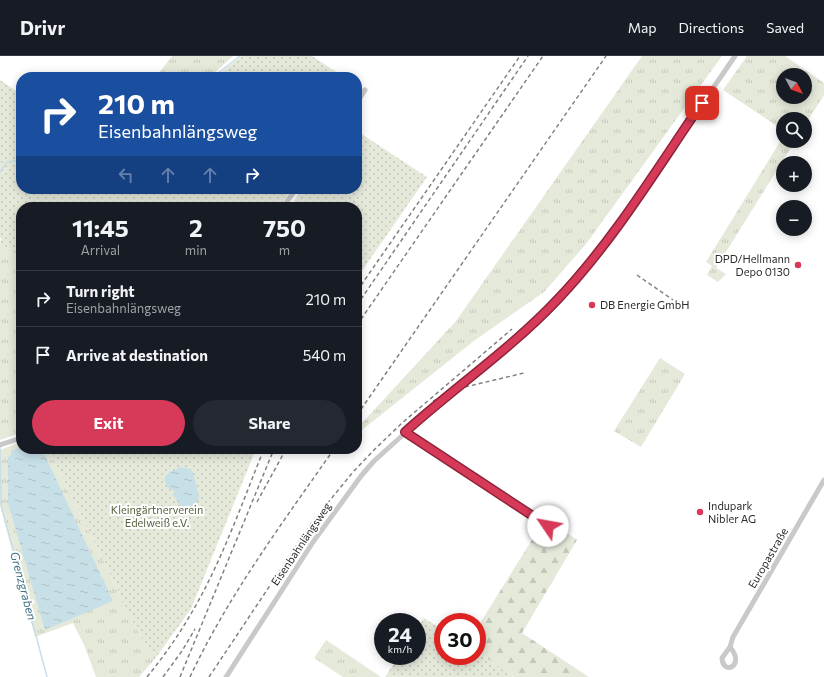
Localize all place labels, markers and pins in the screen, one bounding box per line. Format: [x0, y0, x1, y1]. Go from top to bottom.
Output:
pin [685, 86, 719, 120]
place label: DPD/Hellmann Depo 0130 [715, 252, 790, 278]
marker: DPD/Hellmann Depo 0130 [793, 260, 803, 270]
place label: DB Energie GmbH [600, 298, 689, 311]
marker: DB Energie GmbH [587, 300, 597, 310]
place label: Indupark Nibler AG [708, 499, 756, 525]
marker: Indupark Nibler AG [695, 507, 705, 517]

